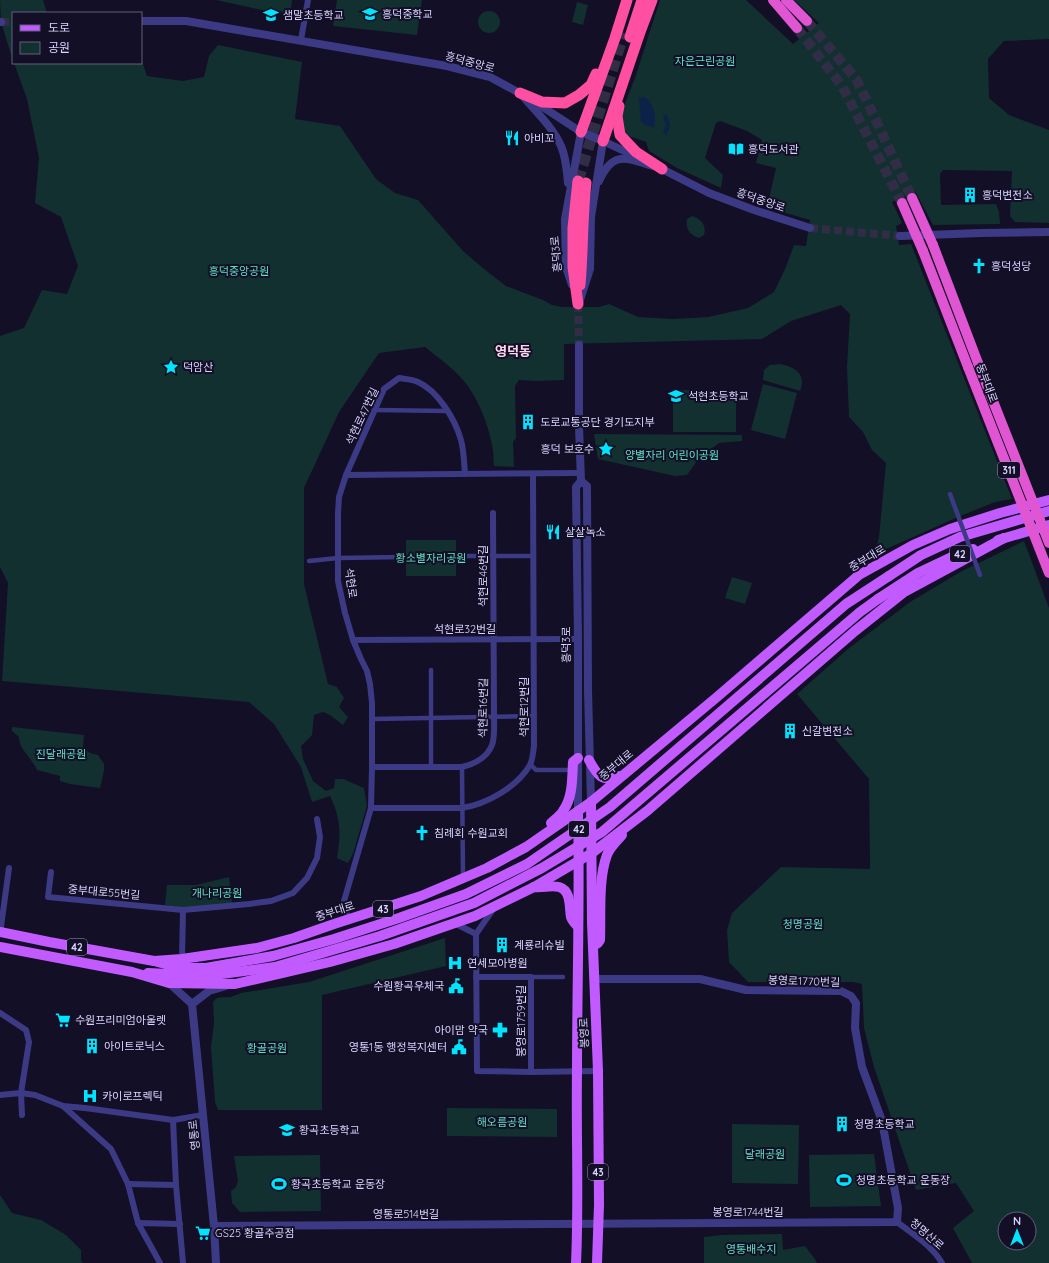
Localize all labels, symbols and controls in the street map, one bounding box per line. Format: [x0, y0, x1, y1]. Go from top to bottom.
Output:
school or university icon: 흥덕중학교 [361, 5, 379, 23]
school or university icon: 샘말초등학교 [262, 6, 280, 24]
place label: 흥덕중학교 [382, 7, 433, 21]
place label: 샘말초등학교 [283, 8, 344, 22]
legend [12, 12, 142, 64]
text: 도로 [48, 20, 70, 35]
text: 공원 [48, 40, 70, 55]
street label: 흥덕중앙로 [444, 49, 496, 75]
park label: 자은근린공원 [675, 54, 735, 68]
restaurant icon: 아비꼬 [503, 129, 521, 147]
place label: 아비꼬 [524, 131, 554, 145]
library icon: 흥덕도서관 [727, 140, 745, 158]
place label: 흥덕도서관 [748, 142, 799, 156]
street label: 흥덕중앙로 [735, 185, 787, 215]
building icon: 흥덕변전소 [961, 186, 979, 204]
place label: 흥덕변전소 [982, 188, 1033, 202]
street label: 흥덕3로 [547, 235, 565, 273]
church icon: 흥덕성당 [970, 257, 988, 275]
place label: 흥덕성당 [991, 259, 1031, 273]
park label: 흥덕중앙공원 [209, 264, 269, 278]
district label: 영덕동 [495, 343, 531, 359]
place icon: 덕암산 [162, 358, 180, 376]
place label: 덕암산 [183, 360, 213, 374]
street label: 동부대로 [973, 362, 1001, 404]
street label: 석현로47번길 [343, 385, 381, 447]
school or university icon: 석현초등학교 [667, 387, 685, 405]
place label: 석현초등학교 [688, 389, 749, 403]
building icon: 도로교통공단 경기도지부 [519, 413, 537, 431]
place label: 도로교통공단 경기도지부 [540, 415, 654, 429]
place icon: 흥덕 보호수 [597, 440, 615, 458]
place label: 흥덕 보호수 [540, 442, 594, 456]
park label: 양별자리 어린이공원 [625, 448, 719, 462]
road number: 311 [998, 462, 1020, 478]
restaurant icon: 살살녹소 [544, 523, 562, 541]
place label: 살살녹소 [565, 525, 605, 539]
street label: 중부대로 [846, 542, 888, 574]
street label: 석현로46번길 [476, 545, 490, 607]
road number: 42 [950, 546, 970, 562]
park label: 황소별자리공원 [396, 551, 466, 565]
street label: 석현로 [342, 567, 360, 599]
street label: 석현로32번길 [434, 622, 496, 636]
street label: 흥덕3로 [559, 627, 573, 663]
street label: 석현로12번길 [517, 677, 531, 737]
street label: 석현로16번길 [475, 678, 491, 738]
building icon: 신갈변전소 [781, 722, 799, 740]
place label: 신갈변전소 [802, 724, 853, 738]
park label: 진달래공원 [36, 747, 86, 761]
street label: 중부대로 [596, 747, 636, 783]
road number: 42 [569, 821, 589, 837]
church icon: 침례회 수원교회 [413, 824, 431, 842]
place label: 침례회 수원교회 [434, 826, 508, 840]
street label: 중부대로55번길 [67, 882, 141, 902]
park label: 개나리공원 [192, 886, 242, 900]
street label: 중부대로 [314, 898, 356, 924]
road number: 43 [373, 901, 393, 917]
park label: 청명공원 [783, 917, 823, 931]
building icon: 계룡리슈빌 [493, 936, 511, 954]
place label: 계룡리슈빌 [514, 938, 565, 952]
road number: 42 [67, 939, 87, 955]
hospital icon: 연세모아병원 [446, 954, 464, 972]
place label: 연세모아병원 [467, 956, 528, 970]
street label: 봉영로1770번길 [768, 973, 840, 989]
public building icon: 수원황곡우체국 [447, 977, 465, 995]
place label: 수원황곡우체국 [373, 979, 444, 993]
street label: 봉영로1759번길 [514, 985, 528, 1057]
supermarket icon: 수원프리미엄아울렛 [54, 1011, 72, 1029]
place label: 수원프리미엄아울렛 [75, 1013, 166, 1027]
street label: 봉영로 [576, 1018, 592, 1048]
pharmacy icon: 아이맘 약국 [491, 1021, 509, 1039]
place label: 아이맘 약국 [434, 1023, 488, 1037]
building icon: 아이트로닉스 [83, 1037, 101, 1055]
public building icon: 영통1동 행정복지센터 [450, 1038, 468, 1056]
place label: 아이트로닉스 [104, 1039, 165, 1053]
place label: 영통1동 행정복지센터 [349, 1040, 447, 1054]
park label: 황골공원 [247, 1041, 287, 1055]
hospital icon: 카이로프렉틱 [81, 1087, 99, 1105]
place label: 카이로프렉틱 [102, 1089, 163, 1103]
park label: 해오름공원 [477, 1115, 527, 1129]
building icon: 청명초등학교 [833, 1115, 851, 1133]
place label: 청명초등학교 [854, 1117, 915, 1131]
street label: 영통로 [185, 1119, 203, 1151]
school or university icon: 황곡초등학교 [278, 1121, 296, 1139]
place label: 황곡초등학교 [299, 1123, 360, 1137]
park label: 달래공원 [745, 1147, 785, 1161]
road number: 43 [588, 1164, 608, 1180]
sports icon: 청명초등학교 운동장 [835, 1171, 853, 1189]
place label: 청명초등학교 운동장 [856, 1173, 950, 1187]
sports icon: 황곡초등학교 운동장 [270, 1175, 288, 1193]
place label: 황곡초등학교 운동장 [291, 1177, 385, 1191]
street label: 봉영로1744번길 [712, 1205, 784, 1219]
street label: 영통로514번길 [373, 1207, 439, 1221]
north arrow [997, 1211, 1037, 1251]
text: N [1013, 1214, 1021, 1228]
street label: 청명산로 [907, 1215, 947, 1253]
supermarket icon: GS25 황골주공점 [194, 1224, 212, 1242]
place label: GS25 황골주공점 [215, 1226, 295, 1240]
park label: 영통배수지 [726, 1242, 776, 1256]

